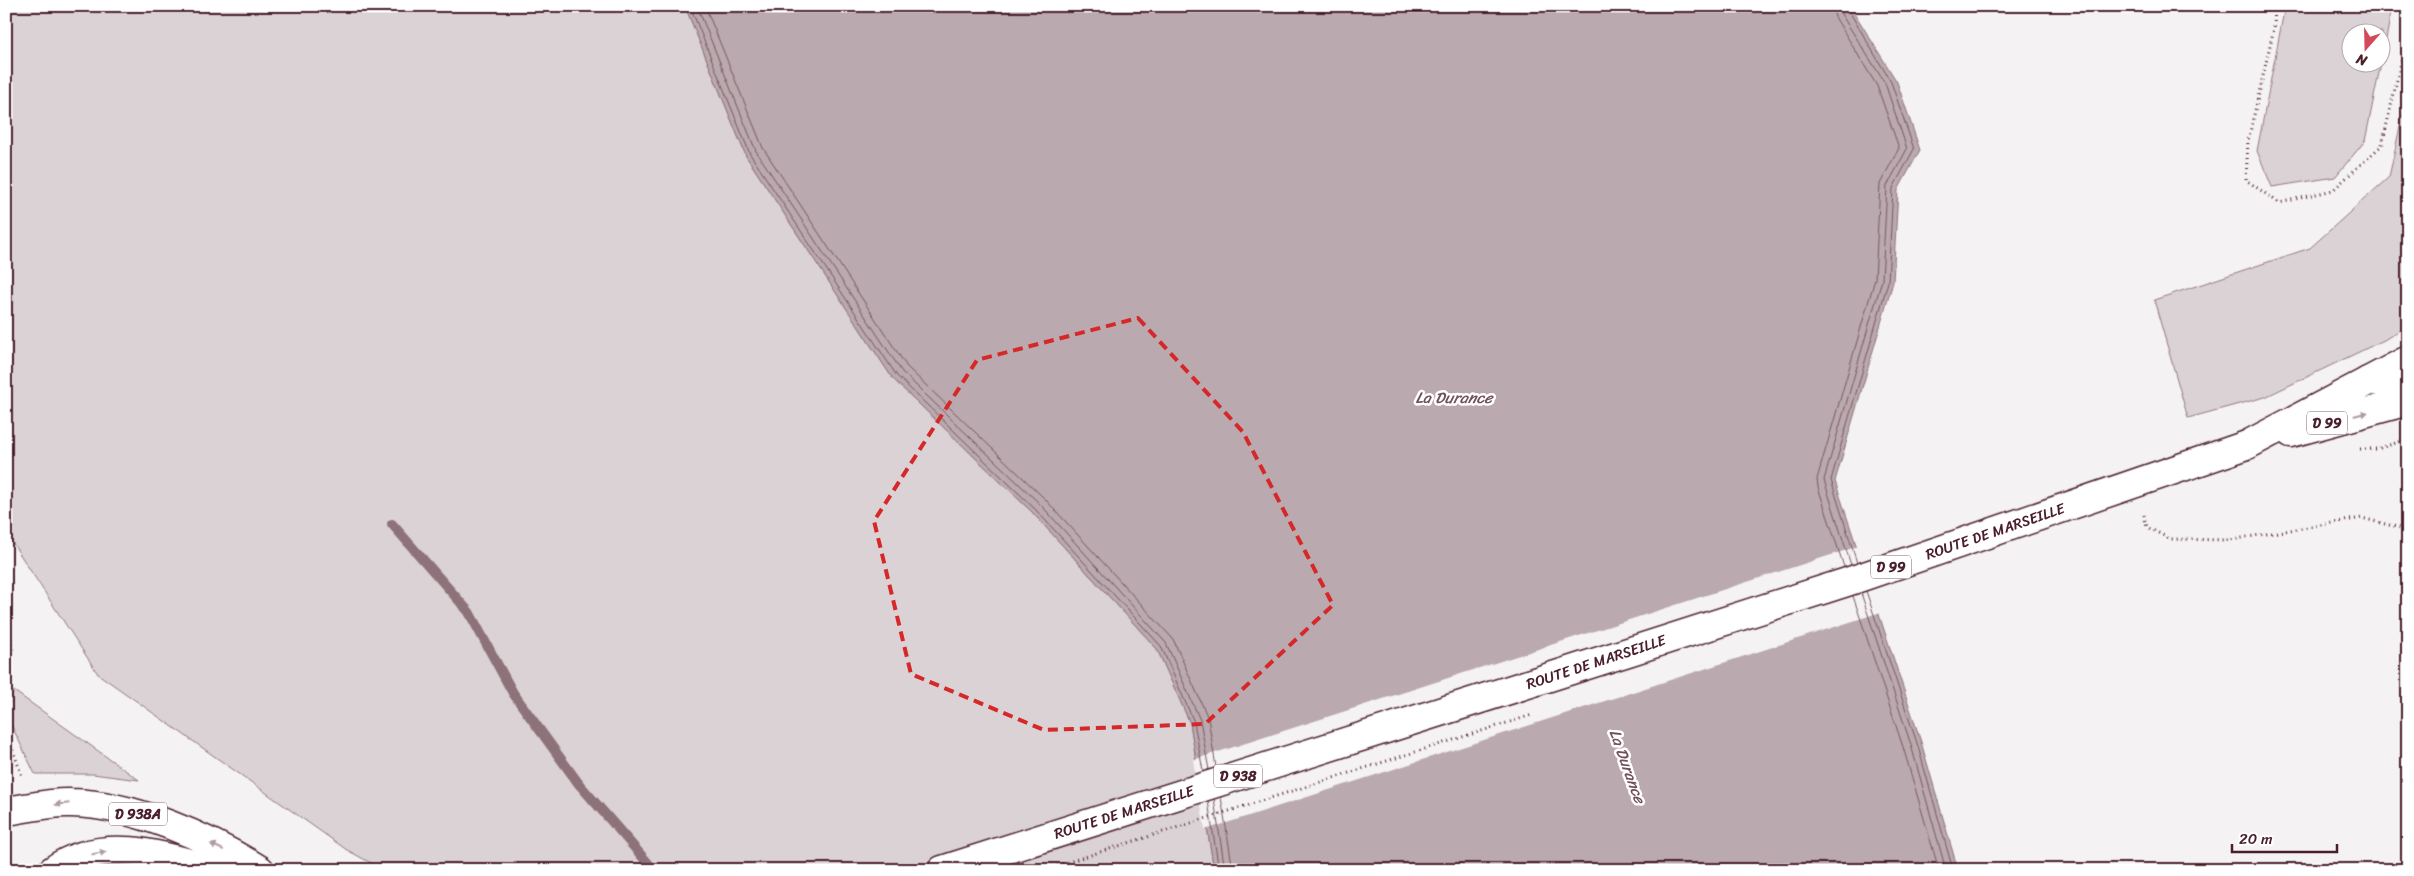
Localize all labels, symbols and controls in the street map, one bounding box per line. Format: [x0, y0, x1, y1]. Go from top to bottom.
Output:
north arrow [2342, 22, 2392, 72]
text: N [2353, 46, 2371, 73]
water label: La Durance [1415, 383, 1494, 412]
one-way arrow [2354, 409, 2369, 417]
road number: D 99 [2307, 412, 2347, 434]
street label: ROUTE DE MARSEILLE [1922, 495, 2070, 567]
road number: D 99 [1871, 556, 1911, 578]
street label: ROUTE DE MARSEILLE [1523, 627, 1671, 697]
water label: La Durance [1601, 725, 1655, 809]
road number: D 938 [1214, 764, 1262, 788]
street label: ROUTE DE MARSEILLE [1051, 777, 1199, 847]
one-way arrow [54, 800, 70, 808]
road number: D 938A [109, 802, 167, 826]
scale bar [2232, 821, 2336, 853]
text: 20 m [2239, 826, 2273, 852]
one-way arrow [210, 843, 224, 851]
one-way arrow [91, 849, 106, 857]

